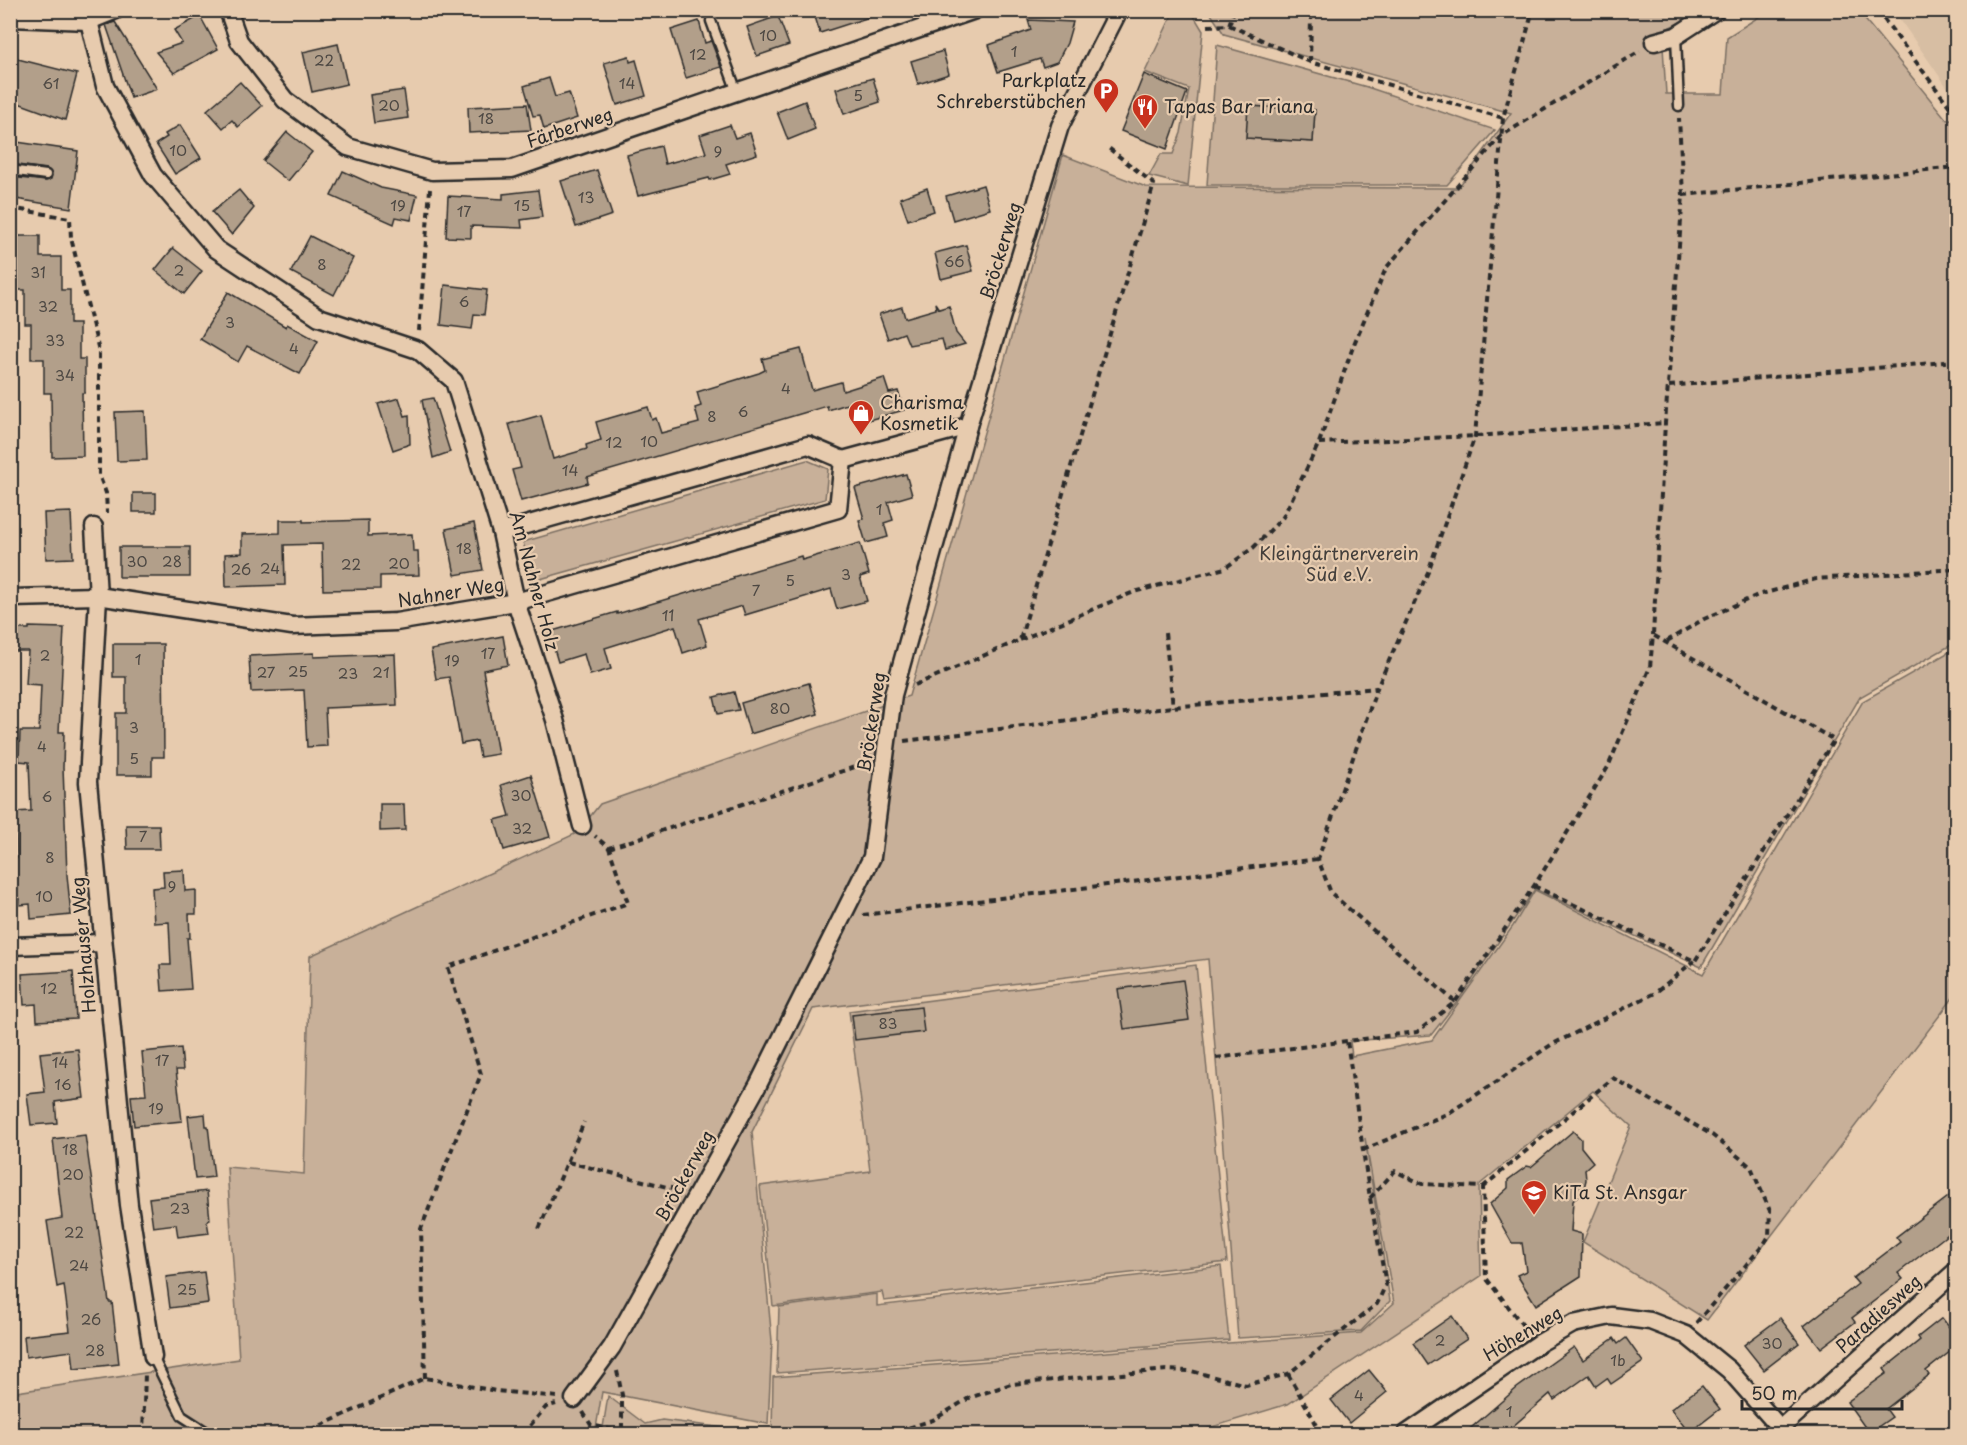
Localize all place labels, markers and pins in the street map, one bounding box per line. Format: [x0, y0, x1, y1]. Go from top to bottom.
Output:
place label: Parkplatz Schreberstübchen [936, 66, 1086, 114]
parking icon: Parkplatz Schreberstübchen [1091, 76, 1121, 114]
restaurant icon: Tapas Bar Triana [1130, 92, 1160, 130]
place label: Tapas Bar Triana [1164, 92, 1315, 119]
place label: Charisma Kosmetik [880, 388, 965, 436]
shop icon: Charisma Kosmetik [846, 398, 876, 436]
school or university icon: KiTa St. Ansgar [1519, 1178, 1549, 1216]
place label: KiTa St. Ansgar [1553, 1178, 1688, 1205]

